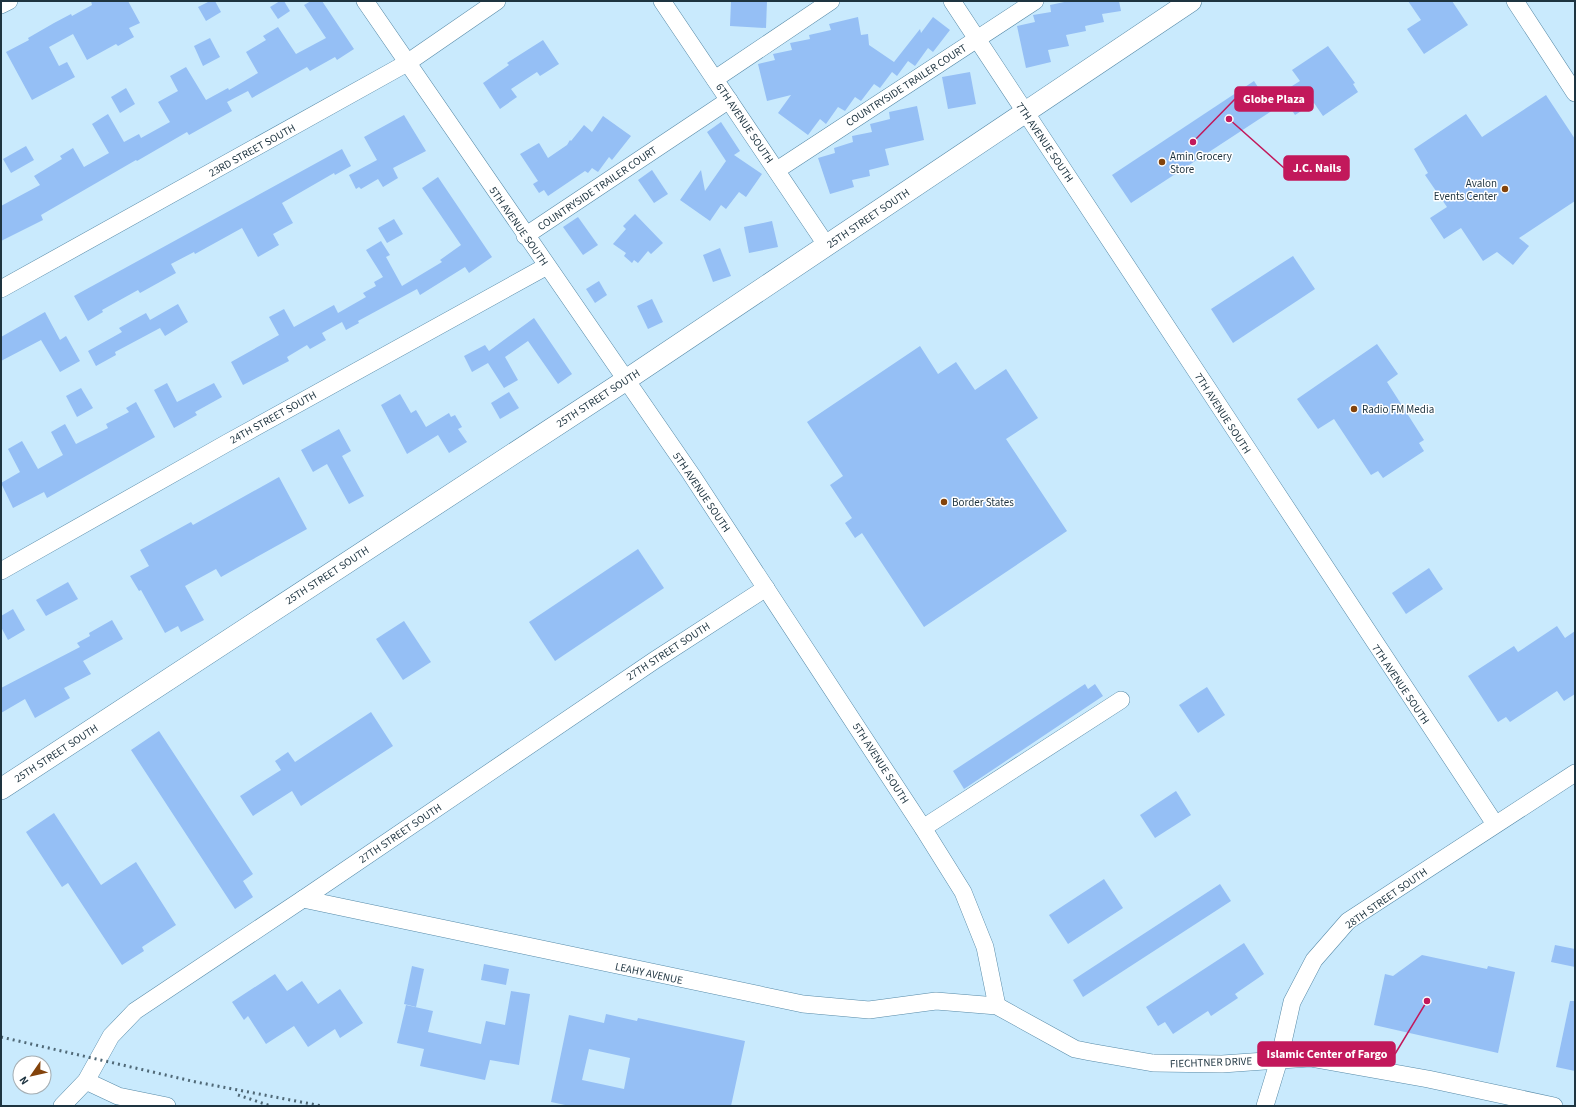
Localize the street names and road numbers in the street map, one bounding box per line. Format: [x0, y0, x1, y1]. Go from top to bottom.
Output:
street label: COUNTRYSIDE TRAILER COURT [843, 41, 970, 130]
street label: 6TH AVENUE SOUTH [712, 80, 777, 166]
street label: 7TH AVENUE SOUTH [1012, 99, 1077, 185]
street label: 23RD STREET SOUTH [206, 120, 298, 181]
street label: COUNTRYSIDE TRAILER COURT [535, 143, 660, 234]
street label: 5TH AVENUE SOUTH [486, 184, 552, 269]
street label: 25TH STREET SOUTH [824, 185, 913, 252]
street label: 25TH STREET SOUTH [553, 366, 643, 431]
street label: 7TH AVENUE SOUTH [1191, 370, 1254, 457]
street label: 24TH STREET SOUTH [227, 387, 319, 448]
street label: 5TH AVENUE SOUTH [669, 449, 734, 535]
street label: 25TH STREET SOUTH [282, 543, 372, 608]
street label: 27TH STREET SOUTH [623, 619, 713, 684]
street label: 7TH AVENUE SOUTH [1368, 641, 1433, 727]
street label: 5TH AVENUE SOUTH [849, 720, 912, 807]
street label: 25TH STREET SOUTH [11, 721, 101, 786]
street label: 27TH STREET SOUTH [356, 800, 445, 867]
street label: 28TH STREET SOUTH [1342, 864, 1430, 932]
street label: LEAHY AVENUE [614, 959, 684, 988]
street label: FIECHTNER DRIVE [1170, 1054, 1253, 1071]

